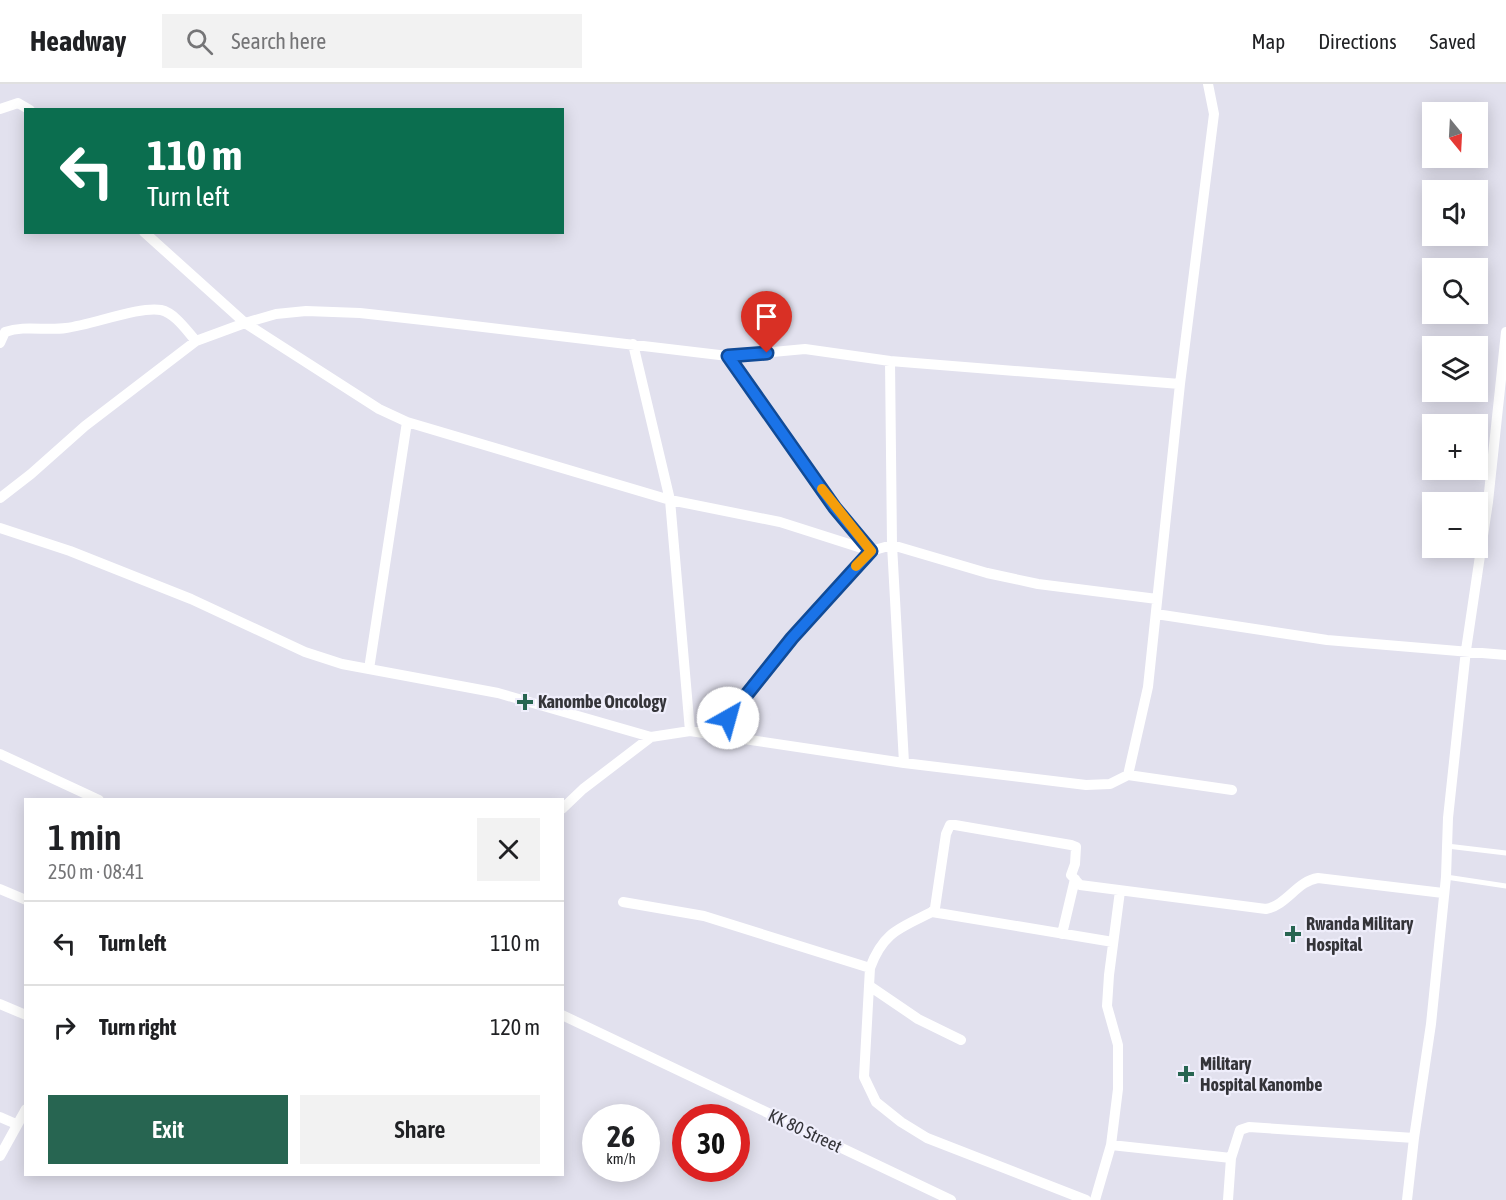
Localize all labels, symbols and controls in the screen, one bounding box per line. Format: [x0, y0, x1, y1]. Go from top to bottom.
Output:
search box [162, 14, 582, 68]
text: Headway [30, 25, 126, 57]
icon: search [183, 25, 216, 58]
text: Search here [231, 28, 326, 54]
text: Map [1251, 29, 1285, 53]
text: Directions [1318, 29, 1397, 53]
text: Saved [1430, 29, 1476, 53]
north arrow [1422, 102, 1488, 168]
map controls [1422, 102, 1488, 558]
text: 110 m [147, 131, 242, 179]
icon: left [48, 132, 126, 210]
button: sound [1422, 180, 1488, 246]
text: Turn left [147, 181, 230, 212]
button: search [1422, 258, 1488, 324]
pin [741, 291, 792, 353]
icon: arrive [750, 300, 783, 333]
button: layers [1422, 336, 1488, 402]
button: + [1422, 414, 1488, 480]
button: − [1422, 492, 1488, 558]
position arrow [696, 686, 760, 750]
place label: Kanombe Oncology [538, 691, 667, 712]
marker: Kanombe Oncology [516, 693, 534, 711]
text: 1 min [48, 816, 122, 858]
button: close [477, 818, 540, 881]
text: 250 m · 08:41 [48, 860, 144, 883]
place label: Rwanda Military Hospital [1306, 913, 1414, 955]
marker: Rwanda Military Hospital [1284, 925, 1302, 943]
icon: left [48, 927, 81, 960]
text: Turn left [99, 930, 166, 956]
text: 110 m [490, 930, 540, 956]
icon: right [48, 1011, 81, 1044]
text: Turn right [99, 1014, 176, 1040]
text: 120 m [490, 1014, 540, 1040]
place label: Military Hospital Kanombe [1200, 1053, 1322, 1095]
marker: Military Hospital Kanombe [1177, 1065, 1195, 1083]
button: Exit [48, 1095, 288, 1164]
button: Share [300, 1095, 540, 1164]
speed limit sign: 30 [672, 1104, 750, 1182]
street label: KK 80 Street [765, 1104, 845, 1157]
text: 26 [607, 1119, 635, 1153]
text: km/h [606, 1150, 636, 1167]

